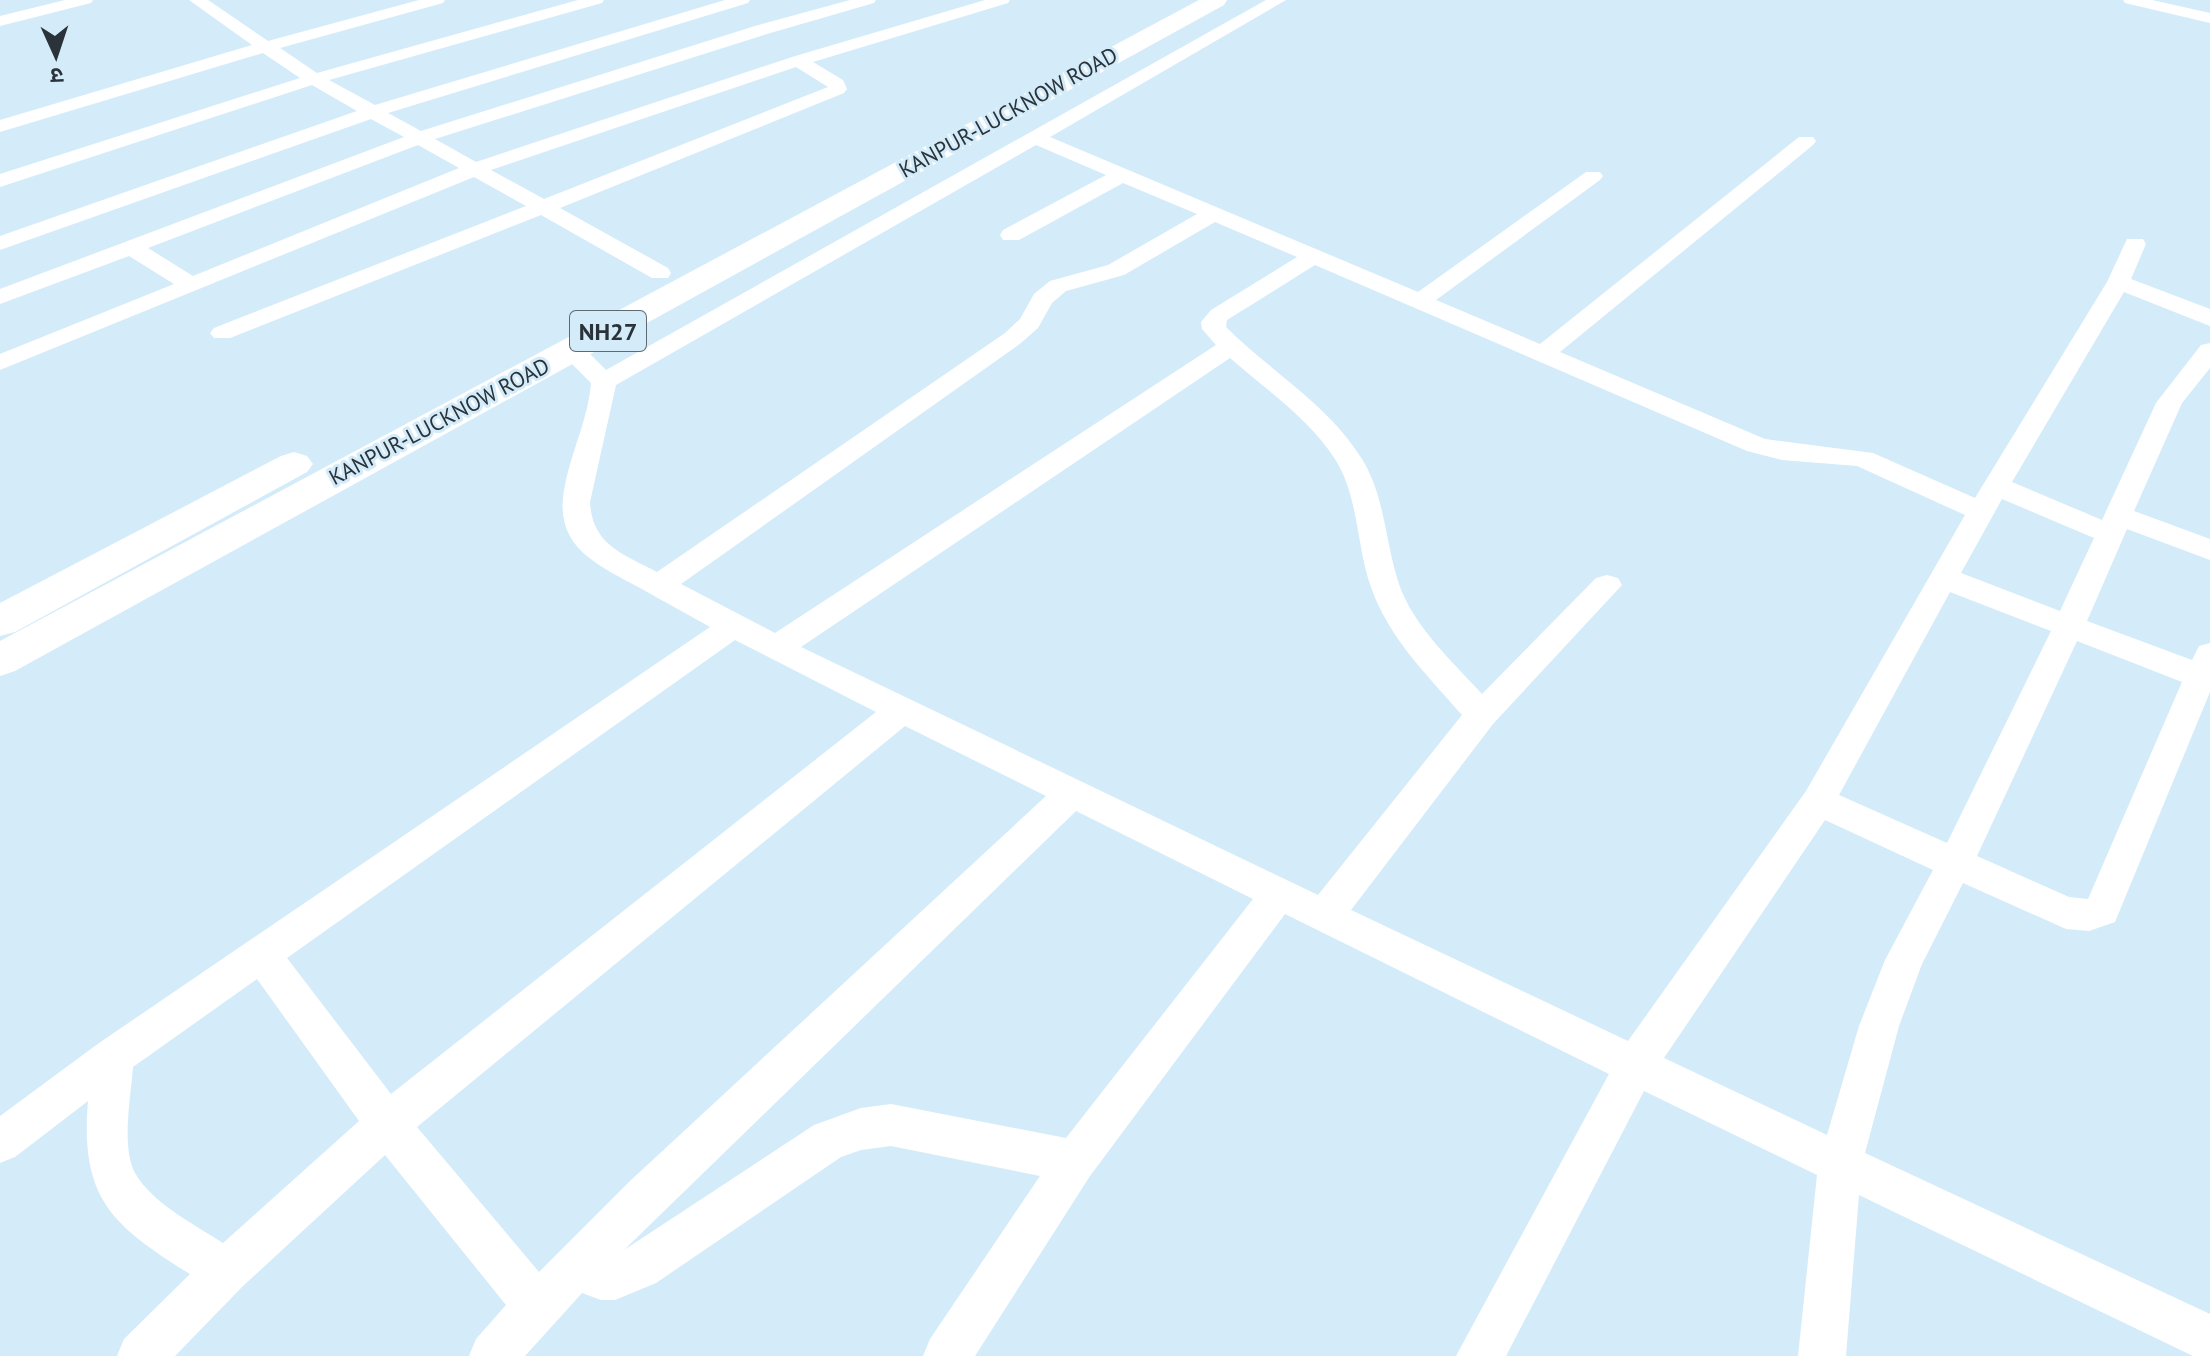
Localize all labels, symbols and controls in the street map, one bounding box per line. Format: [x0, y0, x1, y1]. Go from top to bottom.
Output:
north arrow [16, 16, 96, 96]
street label: KANPUR-LUCKNOW ROAD [894, 40, 1122, 184]
text: उ [49, 62, 64, 90]
road number: NH27 [570, 311, 646, 351]
street label: KANPUR-LUCKNOW ROAD [324, 351, 554, 491]

